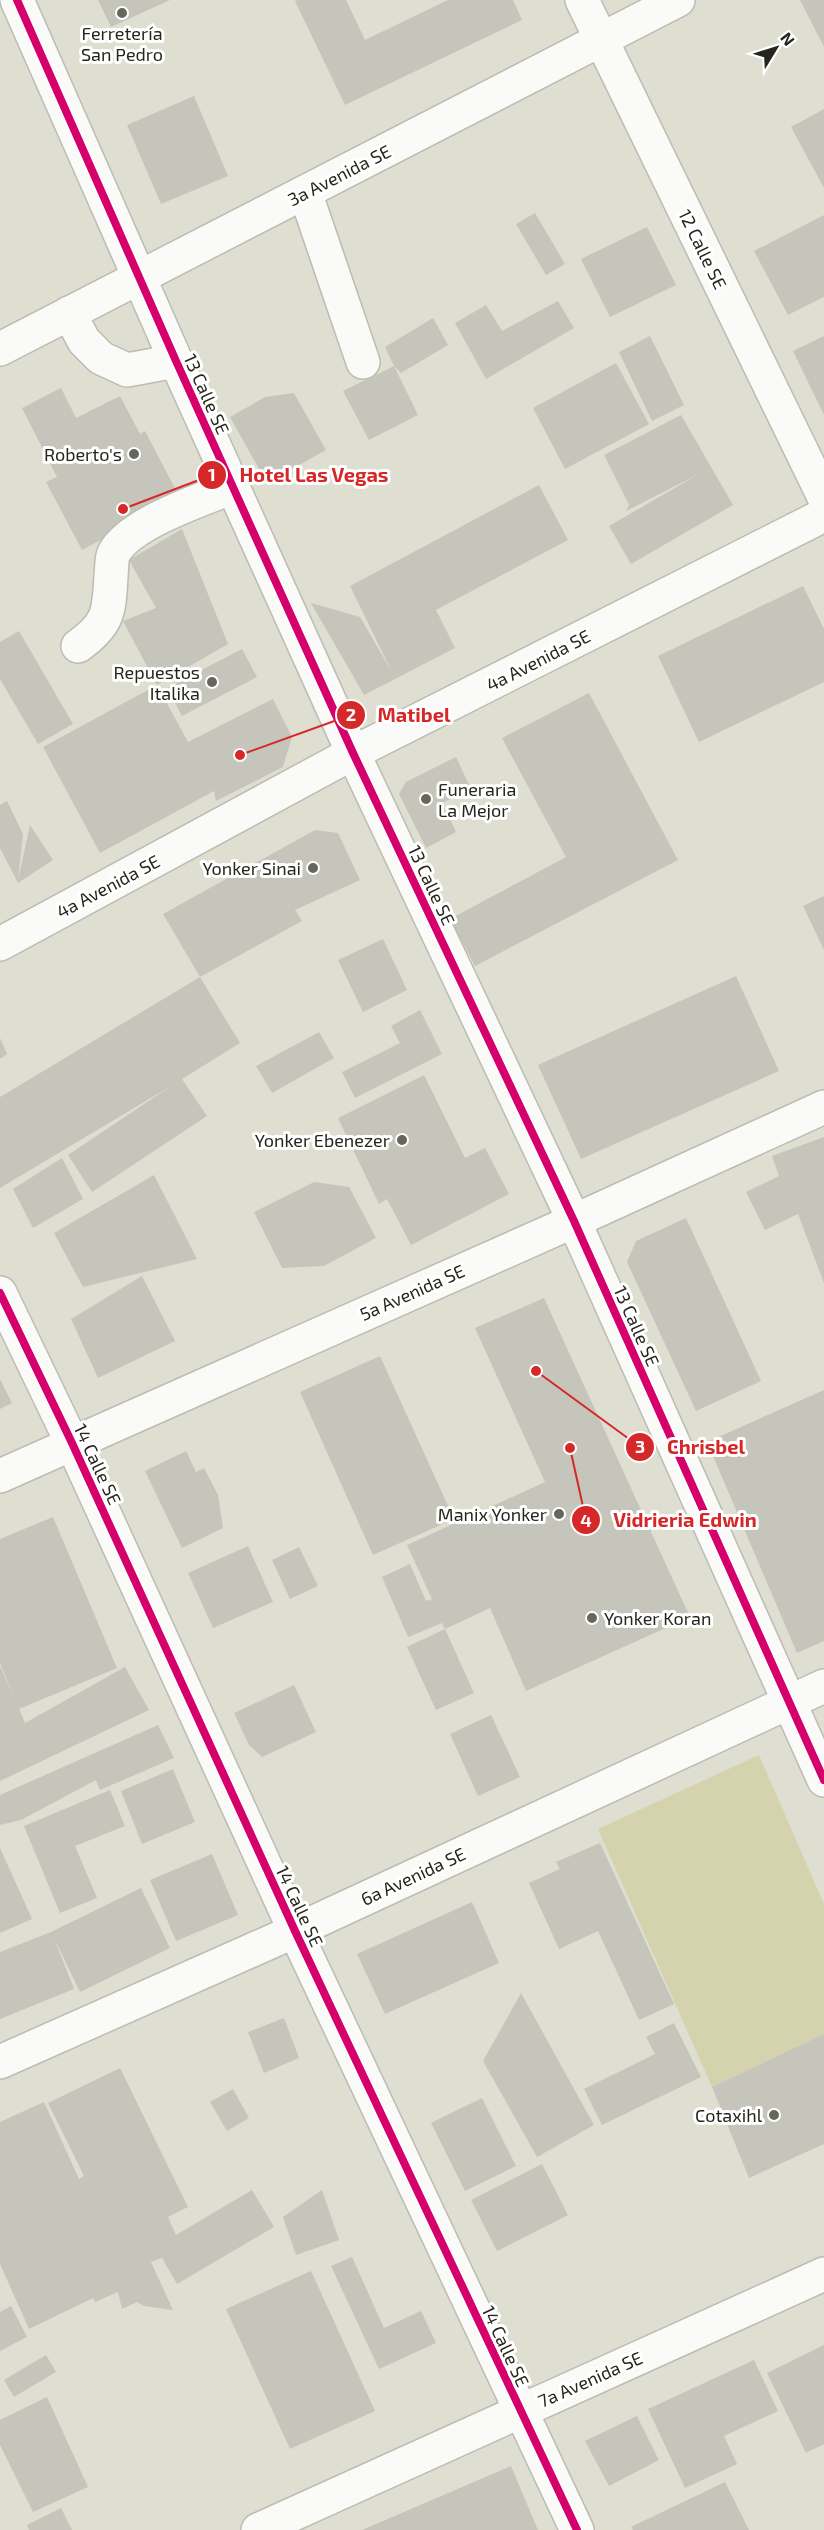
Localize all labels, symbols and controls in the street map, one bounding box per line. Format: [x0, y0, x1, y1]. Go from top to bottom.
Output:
marker: Ferretería San Pedro [115, 6, 129, 20]
north arrow [746, 18, 806, 78]
place label: Ferretería San Pedro [81, 22, 163, 65]
text: N [777, 28, 799, 49]
street label: 3a Avenida SE [284, 140, 394, 210]
street label: 12 Calle SE [674, 206, 732, 292]
street label: 13 Calle SE [179, 350, 235, 438]
place label: Roberto's [44, 443, 122, 465]
marker: Roberto's [127, 447, 141, 461]
callout: Hotel Las Vegas [197, 456, 401, 494]
text: Hotel Las Vegas [240, 462, 388, 486]
text: 1 [208, 463, 216, 485]
street label: 4a Avenida SE [482, 624, 594, 696]
place label: Repuestos Italika [114, 661, 200, 704]
marker: Repuestos Italika [205, 675, 219, 689]
callout: Matibel [336, 696, 463, 734]
text: Matibel [377, 702, 451, 726]
text: 2 [346, 703, 356, 725]
place label: Funeraria La Mejor [438, 778, 516, 821]
marker: Funeraria La Mejor [419, 792, 433, 806]
street label: 13 Calle SE [404, 841, 460, 929]
street label: 4a Avenida SE [53, 850, 163, 922]
place label: Yonker Sinai [202, 857, 301, 879]
marker: Yonker Sinai [306, 861, 320, 875]
place label: Yonker Ebenezer [255, 1129, 390, 1151]
marker: Yonker Ebenezer [395, 1133, 409, 1147]
street label: 5a Avenida SE [356, 1259, 468, 1325]
street label: 13 Calle SE [609, 1282, 665, 1370]
street label: 14 Calle SE [70, 1420, 126, 1508]
callout: Chrisbel [625, 1428, 757, 1466]
text: Chrisbel [667, 1434, 746, 1458]
text: 3 [635, 1435, 645, 1457]
callout: Vidrieria Edwin [571, 1501, 768, 1539]
place label: Manix Yonker [438, 1503, 547, 1525]
marker: Manix Yonker [552, 1507, 566, 1521]
text: Vidrieria Edwin [613, 1507, 757, 1531]
text: 4 [580, 1509, 592, 1531]
place label: Yonker Koran [604, 1607, 711, 1629]
marker: Yonker Koran [585, 1611, 599, 1625]
street label: 6a Avenida SE [357, 1842, 469, 1910]
street label: 14 Calle SE [272, 1862, 328, 1950]
place label: Cotaxihl [695, 2104, 763, 2126]
marker: Cotaxihl [767, 2108, 781, 2122]
street label: 14 Calle SE [478, 2302, 534, 2390]
street label: 7a Avenida SE [534, 2346, 646, 2412]

